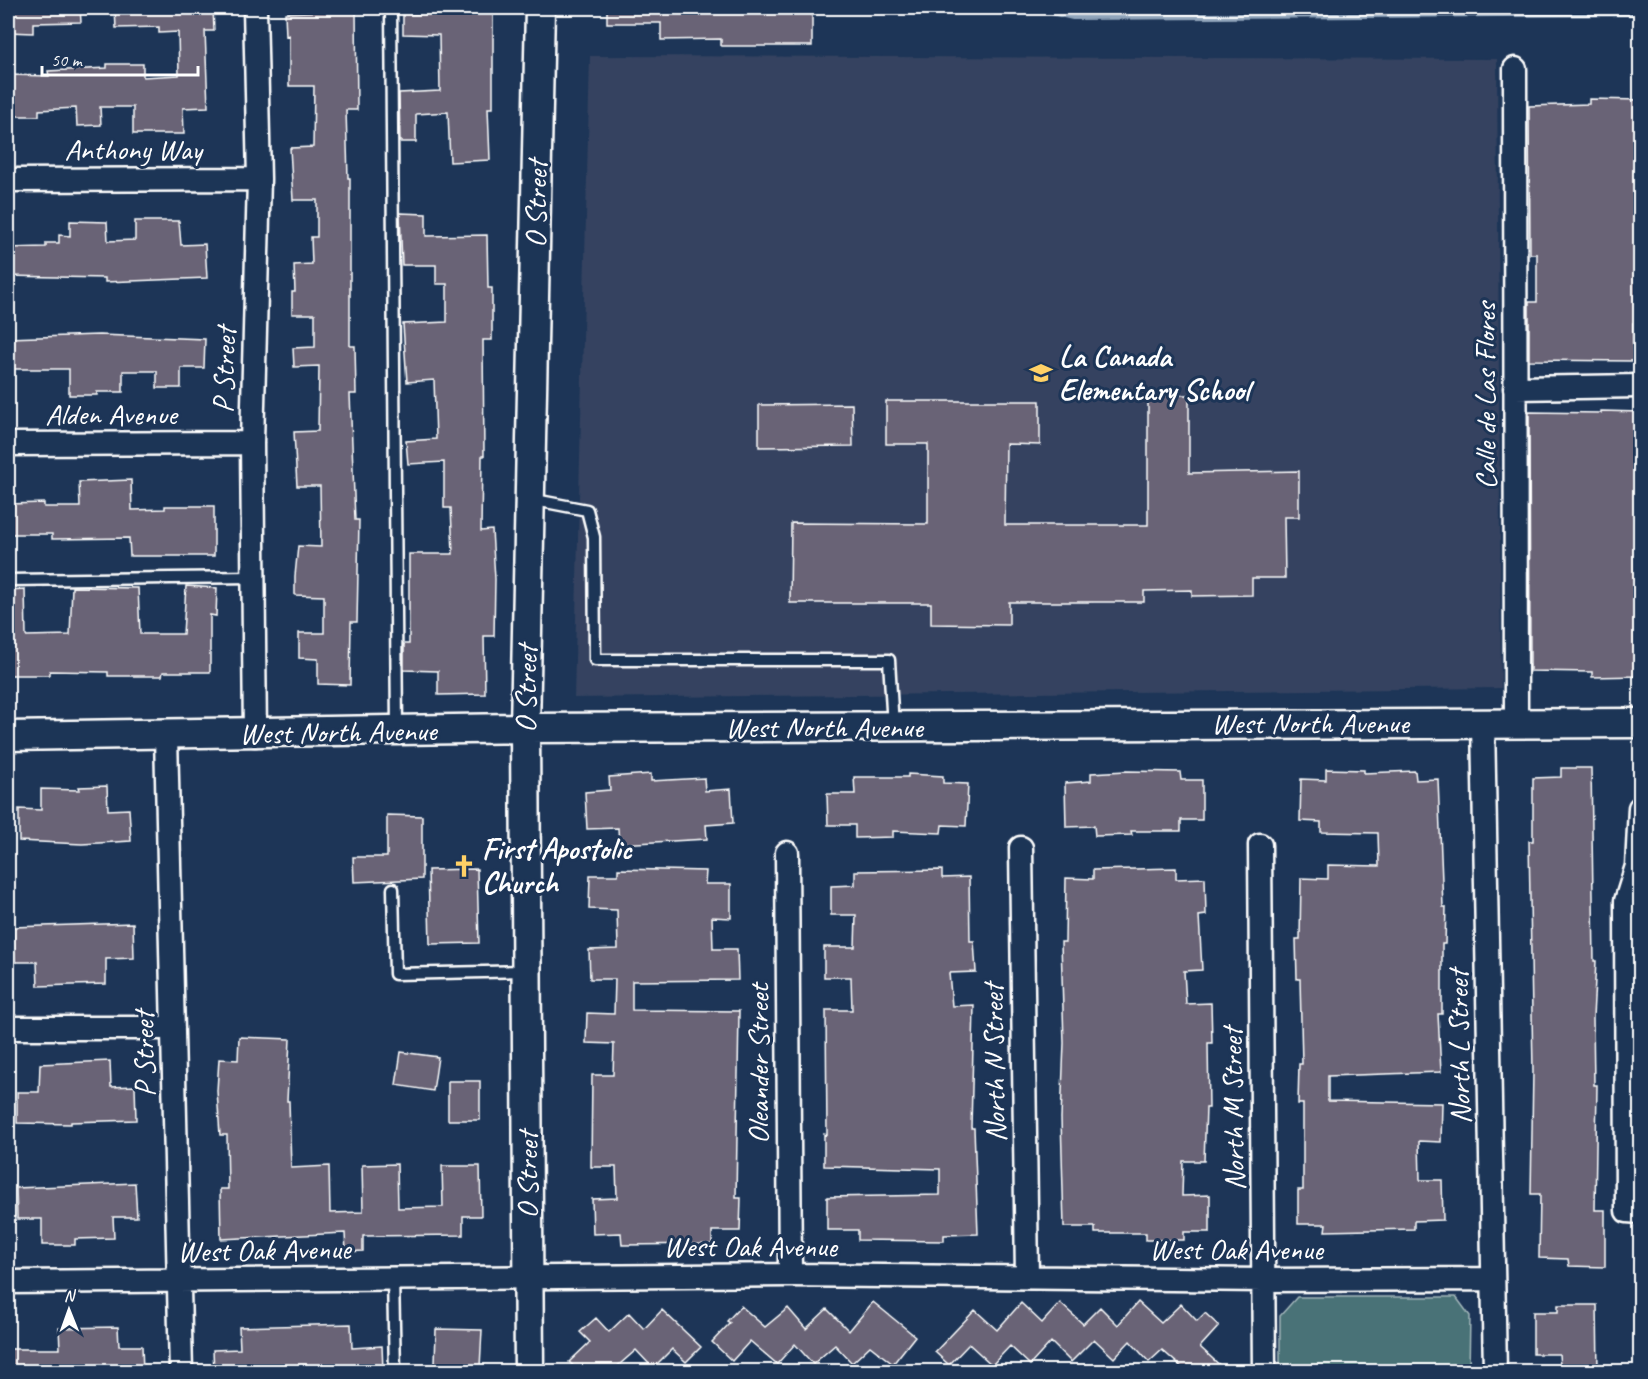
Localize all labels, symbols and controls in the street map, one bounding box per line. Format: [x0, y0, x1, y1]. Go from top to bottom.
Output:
scale bar [42, 39, 198, 77]
text: 50 m [51, 49, 84, 71]
street label: Anthony Way [64, 130, 204, 168]
street label: O Street [516, 156, 556, 248]
street label: Calle de Las Flores [1466, 300, 1504, 490]
street label: P Street [204, 322, 245, 414]
place label: La Canada Elementary School [1059, 337, 1255, 409]
school or university icon: La Canada Elementary School [1028, 360, 1054, 386]
street label: Alden Avenue [45, 395, 179, 433]
street label: O Street [506, 641, 546, 733]
street label: West North Avenue [1211, 704, 1411, 742]
street label: West North Avenue [725, 708, 925, 746]
street label: West North Avenue [239, 711, 439, 753]
place label: First Apostolic Church [482, 830, 633, 902]
church icon: First Apostolic Church [451, 853, 477, 879]
street label: North L Street [1439, 965, 1479, 1124]
street label: North N Street [974, 979, 1014, 1143]
street label: Oleander Street [739, 981, 777, 1144]
street label: P Street [124, 1007, 164, 1097]
street label: North M Street [1213, 1023, 1253, 1191]
street label: O Street [508, 1127, 546, 1219]
street label: West Oak Avenue [663, 1227, 839, 1265]
street label: West Oak Avenue [177, 1229, 353, 1271]
street label: West Oak Avenue [1149, 1230, 1325, 1268]
north arrow [39, 1280, 99, 1340]
text: N [64, 1286, 77, 1306]

